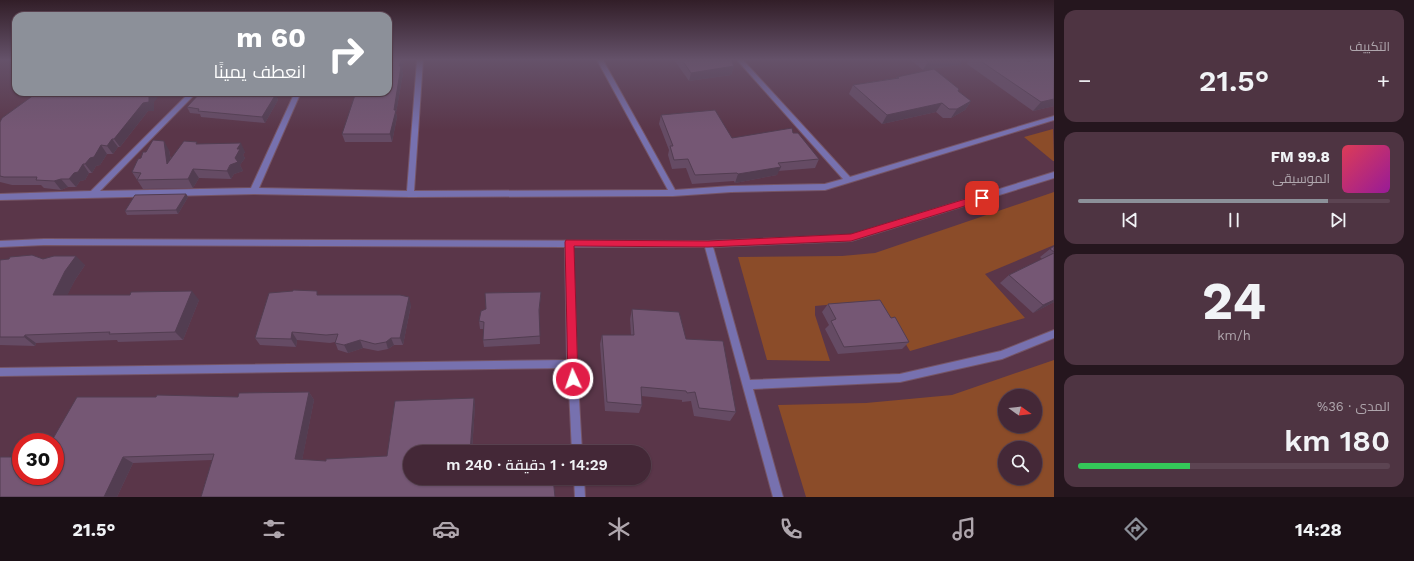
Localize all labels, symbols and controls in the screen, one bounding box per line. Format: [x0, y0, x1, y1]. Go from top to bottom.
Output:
text: 60 m [236, 21, 306, 54]
icon: right [320, 28, 372, 80]
text: التكييف [1349, 39, 1390, 54]
text: انعطف يمينًا [213, 61, 306, 82]
text: 21.5° [1199, 63, 1269, 98]
text: − [1078, 68, 1091, 93]
text: + [1377, 68, 1390, 93]
text: 99.8 FM [1271, 148, 1330, 166]
text: الموسيقى [1272, 171, 1330, 186]
pin [965, 181, 999, 215]
icon: arrive [971, 187, 993, 209]
icon: previous [1119, 209, 1141, 231]
icon: pause [1223, 209, 1245, 231]
icon: next [1327, 209, 1349, 231]
text: 24 [1202, 271, 1266, 332]
text: km/h [1217, 328, 1251, 343]
position arrow [552, 358, 594, 400]
north arrow [998, 389, 1042, 433]
map controls [998, 389, 1042, 485]
text: المدى · 36% [1317, 399, 1390, 414]
text: 180 km [1284, 423, 1390, 458]
speed limit sign: 30 [12, 433, 64, 485]
button: search [998, 441, 1042, 485]
text: 14:29 · 1 دقيقة · 240 m [446, 456, 608, 474]
icon: filters [260, 515, 288, 543]
icon: car [432, 515, 460, 543]
icon: climate [605, 515, 633, 543]
icon: phone [777, 515, 805, 543]
icon: music [950, 515, 978, 543]
icon: directions [1122, 515, 1150, 543]
text: 21.5° [72, 519, 115, 540]
text: 14:28 [1295, 519, 1342, 540]

